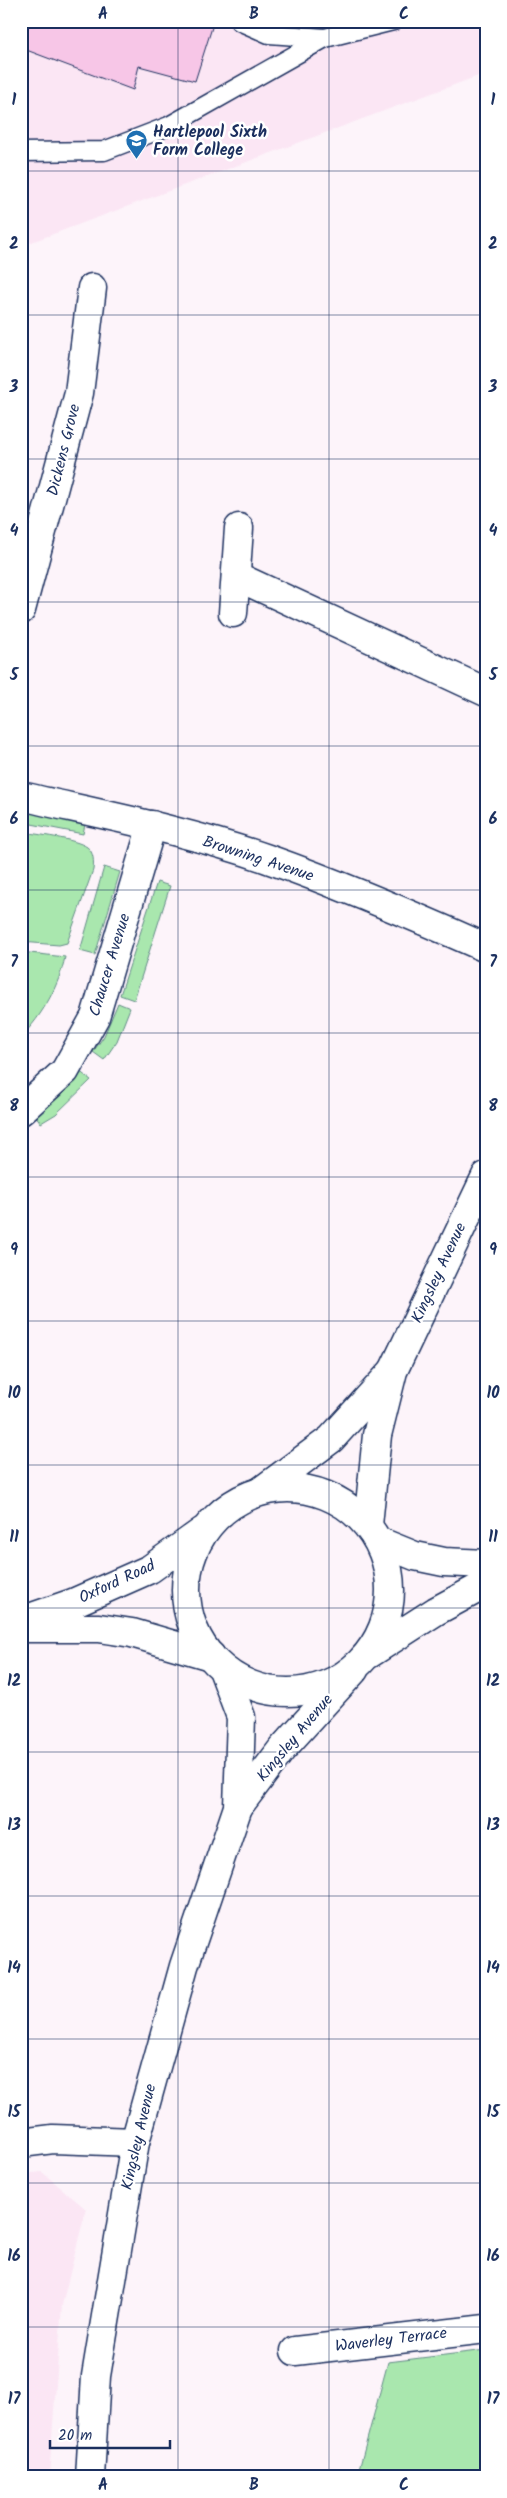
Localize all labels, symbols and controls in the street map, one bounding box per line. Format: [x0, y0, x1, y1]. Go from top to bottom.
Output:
text: A [98, 2, 108, 27]
text: B [249, 2, 259, 27]
text: C [399, 2, 409, 27]
text: 1 [12, 88, 17, 113]
text: 1 [491, 88, 496, 113]
place label: Hartlepool Sixth Form College [153, 120, 267, 163]
school or university icon: Hartlepool Sixth Form College [125, 129, 149, 160]
text: 2 [9, 232, 19, 257]
text: 2 [488, 232, 498, 257]
text: 3 [9, 375, 19, 400]
text: 3 [488, 375, 498, 400]
street label: Dickens Grove [41, 401, 87, 499]
text: 4 [10, 519, 19, 544]
text: 4 [489, 519, 498, 544]
text: 5 [9, 663, 20, 688]
text: 5 [488, 663, 499, 688]
text: 6 [10, 807, 19, 832]
text: 6 [489, 807, 498, 832]
street label: Browning Avenue [199, 829, 317, 889]
street label: Chaucer Avenue [82, 910, 138, 1020]
text: 7 [10, 950, 18, 975]
text: 7 [489, 950, 497, 975]
text: 8 [9, 1094, 19, 1119]
text: 8 [488, 1094, 498, 1119]
street label: Kingsley Avenue [405, 1219, 473, 1327]
text: 9 [10, 1238, 18, 1263]
text: 9 [489, 1238, 497, 1263]
text: 10 [7, 1381, 21, 1406]
text: 10 [486, 1381, 500, 1406]
text: 11 [9, 1525, 19, 1550]
text: 11 [488, 1525, 498, 1550]
street label: Oxford Road [75, 1553, 160, 1611]
text: 12 [7, 1669, 21, 1694]
text: 12 [486, 1669, 500, 1694]
street label: Kingsley Avenue [251, 1688, 339, 1788]
text: 13 [7, 1813, 21, 1838]
text: 13 [486, 1813, 500, 1838]
text: 14 [7, 1956, 21, 1981]
text: 14 [486, 1956, 500, 1981]
street label: Kingsley Avenue [115, 2081, 163, 2193]
text: 15 [8, 2100, 22, 2125]
text: 15 [487, 2100, 501, 2125]
text: 16 [7, 2244, 21, 2269]
text: 16 [486, 2244, 500, 2269]
street label: Waverley Terrace [334, 2321, 448, 2359]
text: 17 [8, 2387, 21, 2412]
text: 17 [487, 2387, 500, 2412]
scale bar [50, 2418, 170, 2450]
text: 20 m [58, 2424, 92, 2448]
text: A [98, 2473, 108, 2498]
text: B [249, 2473, 259, 2498]
text: C [399, 2473, 409, 2498]

